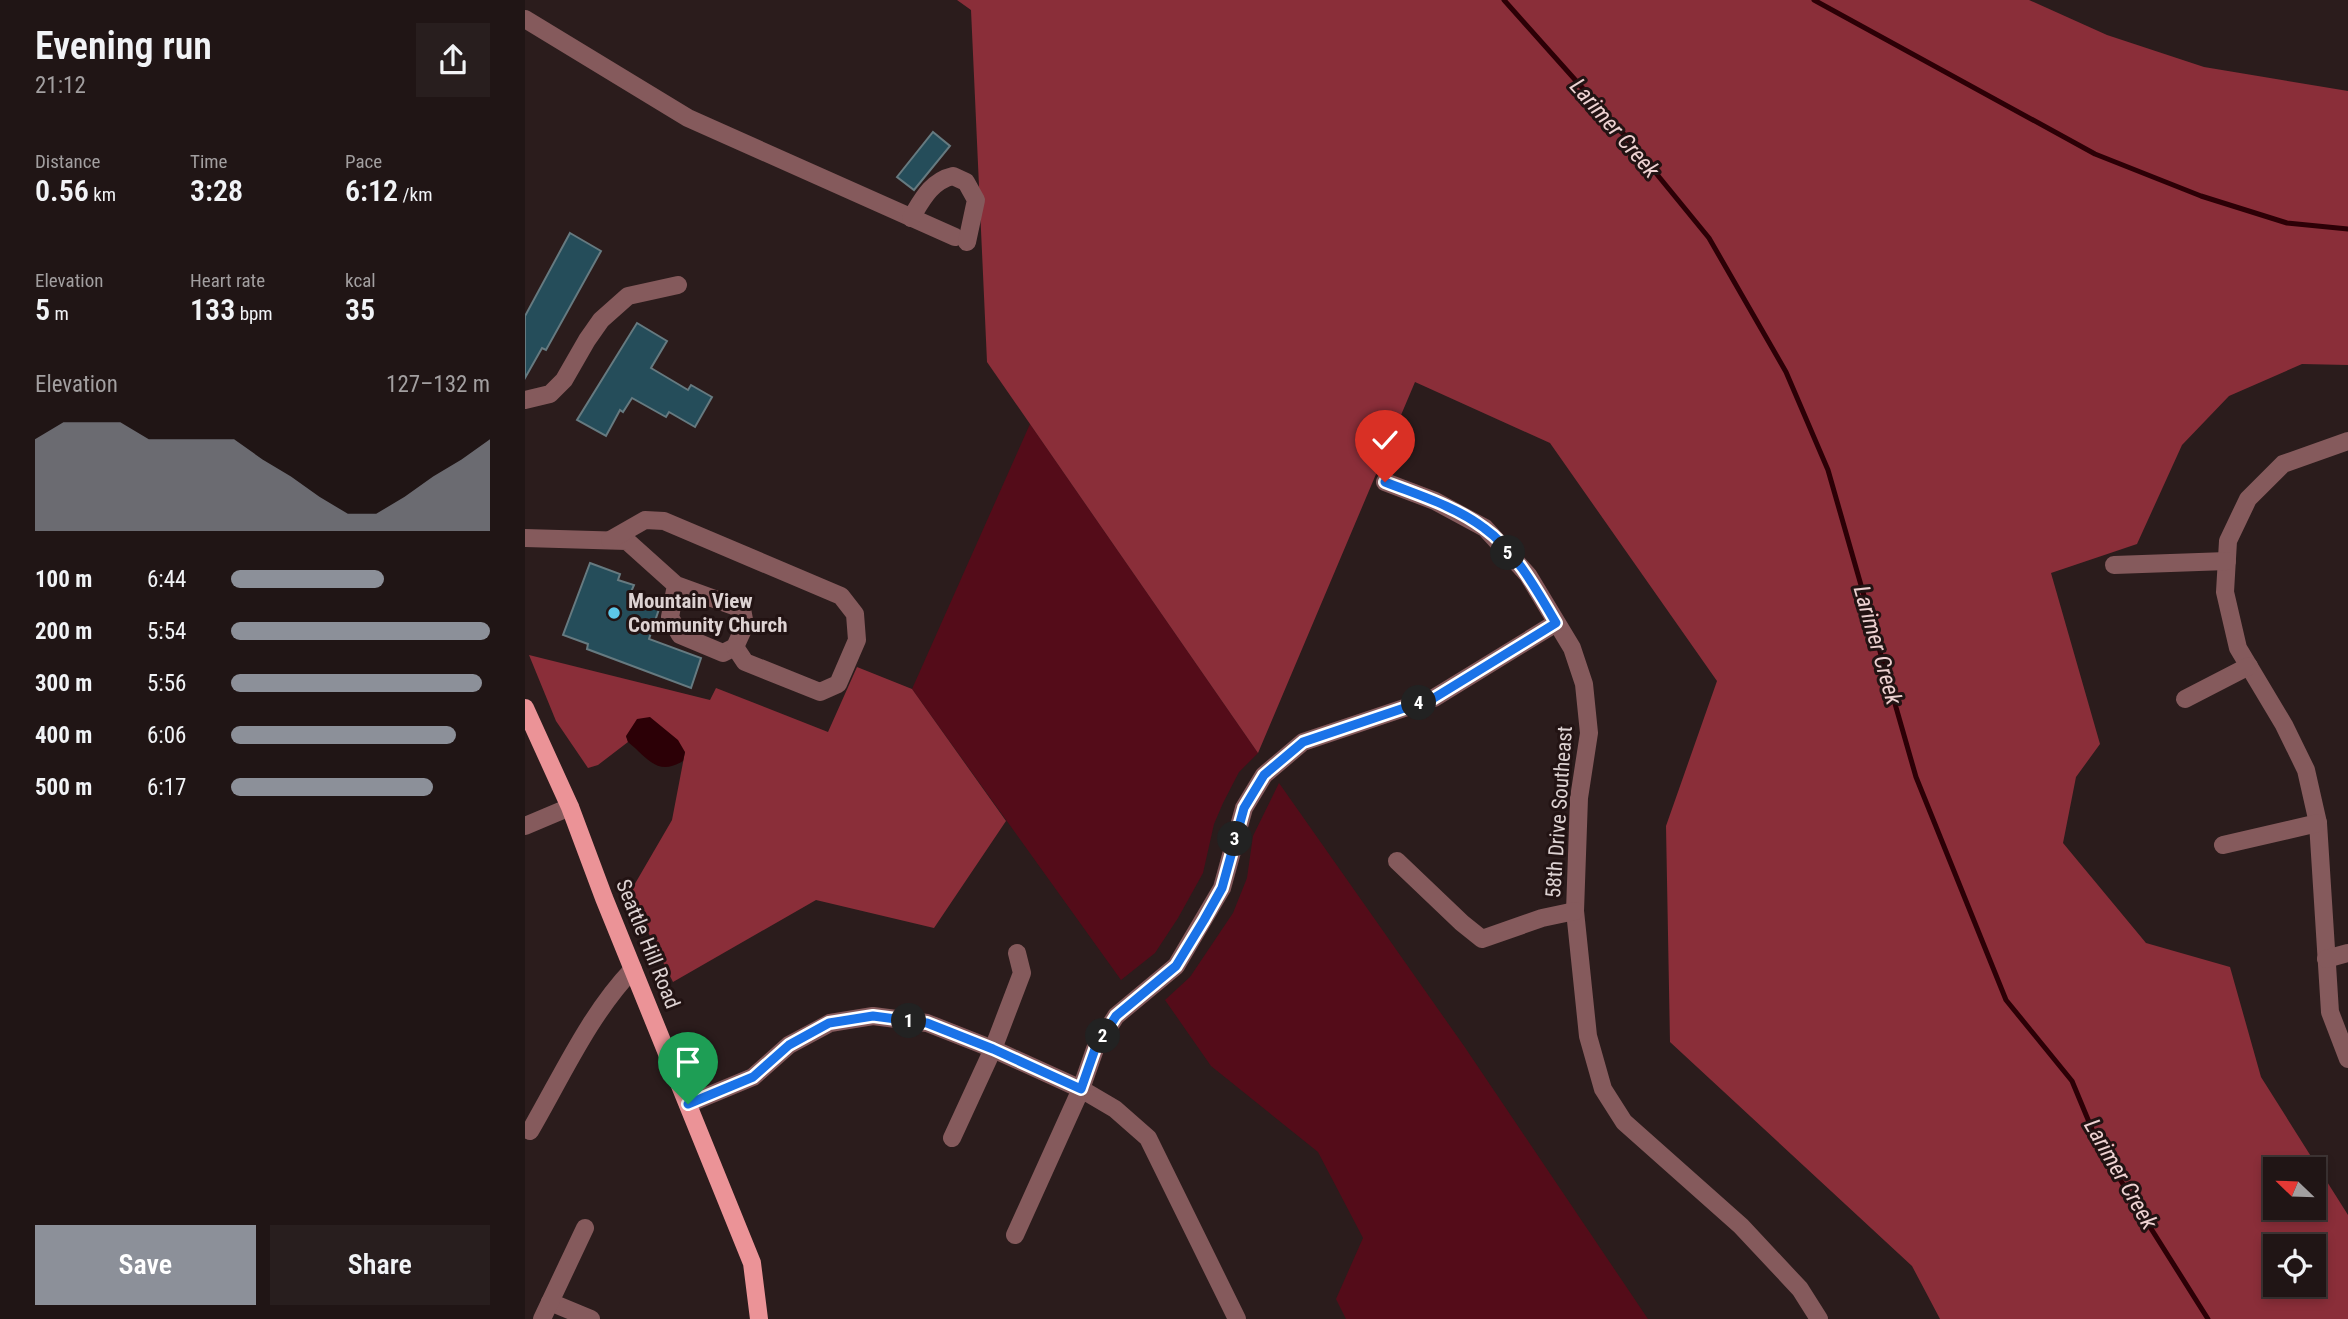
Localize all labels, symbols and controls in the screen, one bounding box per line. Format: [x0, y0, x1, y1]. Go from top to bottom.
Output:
button: share [416, 23, 490, 97]
text: Evening run [35, 24, 212, 68]
text: 21:12 [35, 72, 86, 99]
water label: Larimer Creek [1564, 73, 1666, 184]
text: Distance [35, 150, 100, 173]
text: Time [190, 150, 227, 173]
text: Pace [345, 150, 382, 173]
text: 0.56 [35, 173, 89, 208]
text: 3:28 [190, 173, 243, 208]
text: 6:12 [345, 173, 398, 208]
text: km [89, 183, 116, 206]
text: /km [398, 183, 432, 206]
text: Elevation [35, 269, 103, 292]
text: Heart rate [190, 269, 265, 292]
text: kcal [345, 269, 376, 292]
text: 5 [35, 292, 50, 327]
text: 133 [190, 292, 235, 327]
text: 35 [345, 292, 375, 327]
text: m [50, 302, 69, 325]
text: bpm [235, 302, 273, 325]
text: Elevation [35, 371, 118, 398]
text: 127–132 m [386, 371, 490, 398]
pin [1355, 410, 1415, 482]
icon: check [1366, 421, 1404, 459]
pin: 5 [1490, 536, 1525, 570]
text: 5 [1503, 541, 1512, 564]
text: 100 m [35, 566, 92, 593]
text: 6:44 [147, 566, 186, 593]
water label: Larimer Creek [1848, 582, 1908, 709]
place label: Mountain View Community Church [628, 589, 788, 637]
marker: Mountain View Community Church [606, 605, 622, 621]
text: 200 m [35, 618, 92, 645]
text: 5:54 [147, 618, 186, 645]
text: 300 m [35, 670, 92, 697]
text: 5:56 [147, 670, 186, 697]
pin: 4 [1401, 686, 1437, 720]
text: 4 [1414, 691, 1423, 714]
text: 400 m [35, 722, 92, 749]
text: 6:06 [147, 722, 186, 749]
street label: 58th Drive Southeast [1541, 725, 1577, 899]
text: 500 m [35, 774, 92, 801]
text: 6:17 [147, 774, 186, 801]
pin: 3 [1217, 822, 1253, 856]
text: 3 [1230, 827, 1239, 850]
street label: Seattle Hill Road [611, 876, 685, 1012]
pin: 1 [891, 1004, 927, 1038]
text: 1 [904, 1009, 913, 1032]
pin: 2 [1085, 1018, 1121, 1054]
text: 2 [1098, 1024, 1107, 1047]
pin [658, 1032, 718, 1104]
icon: arrive [669, 1043, 707, 1081]
water label: Larimer Creek [2078, 1114, 2163, 1235]
north arrow [2263, 1157, 2326, 1220]
map controls [2263, 1157, 2326, 1297]
button: Save [35, 1225, 256, 1305]
button: Share [270, 1225, 490, 1305]
button: locate [2263, 1234, 2326, 1297]

